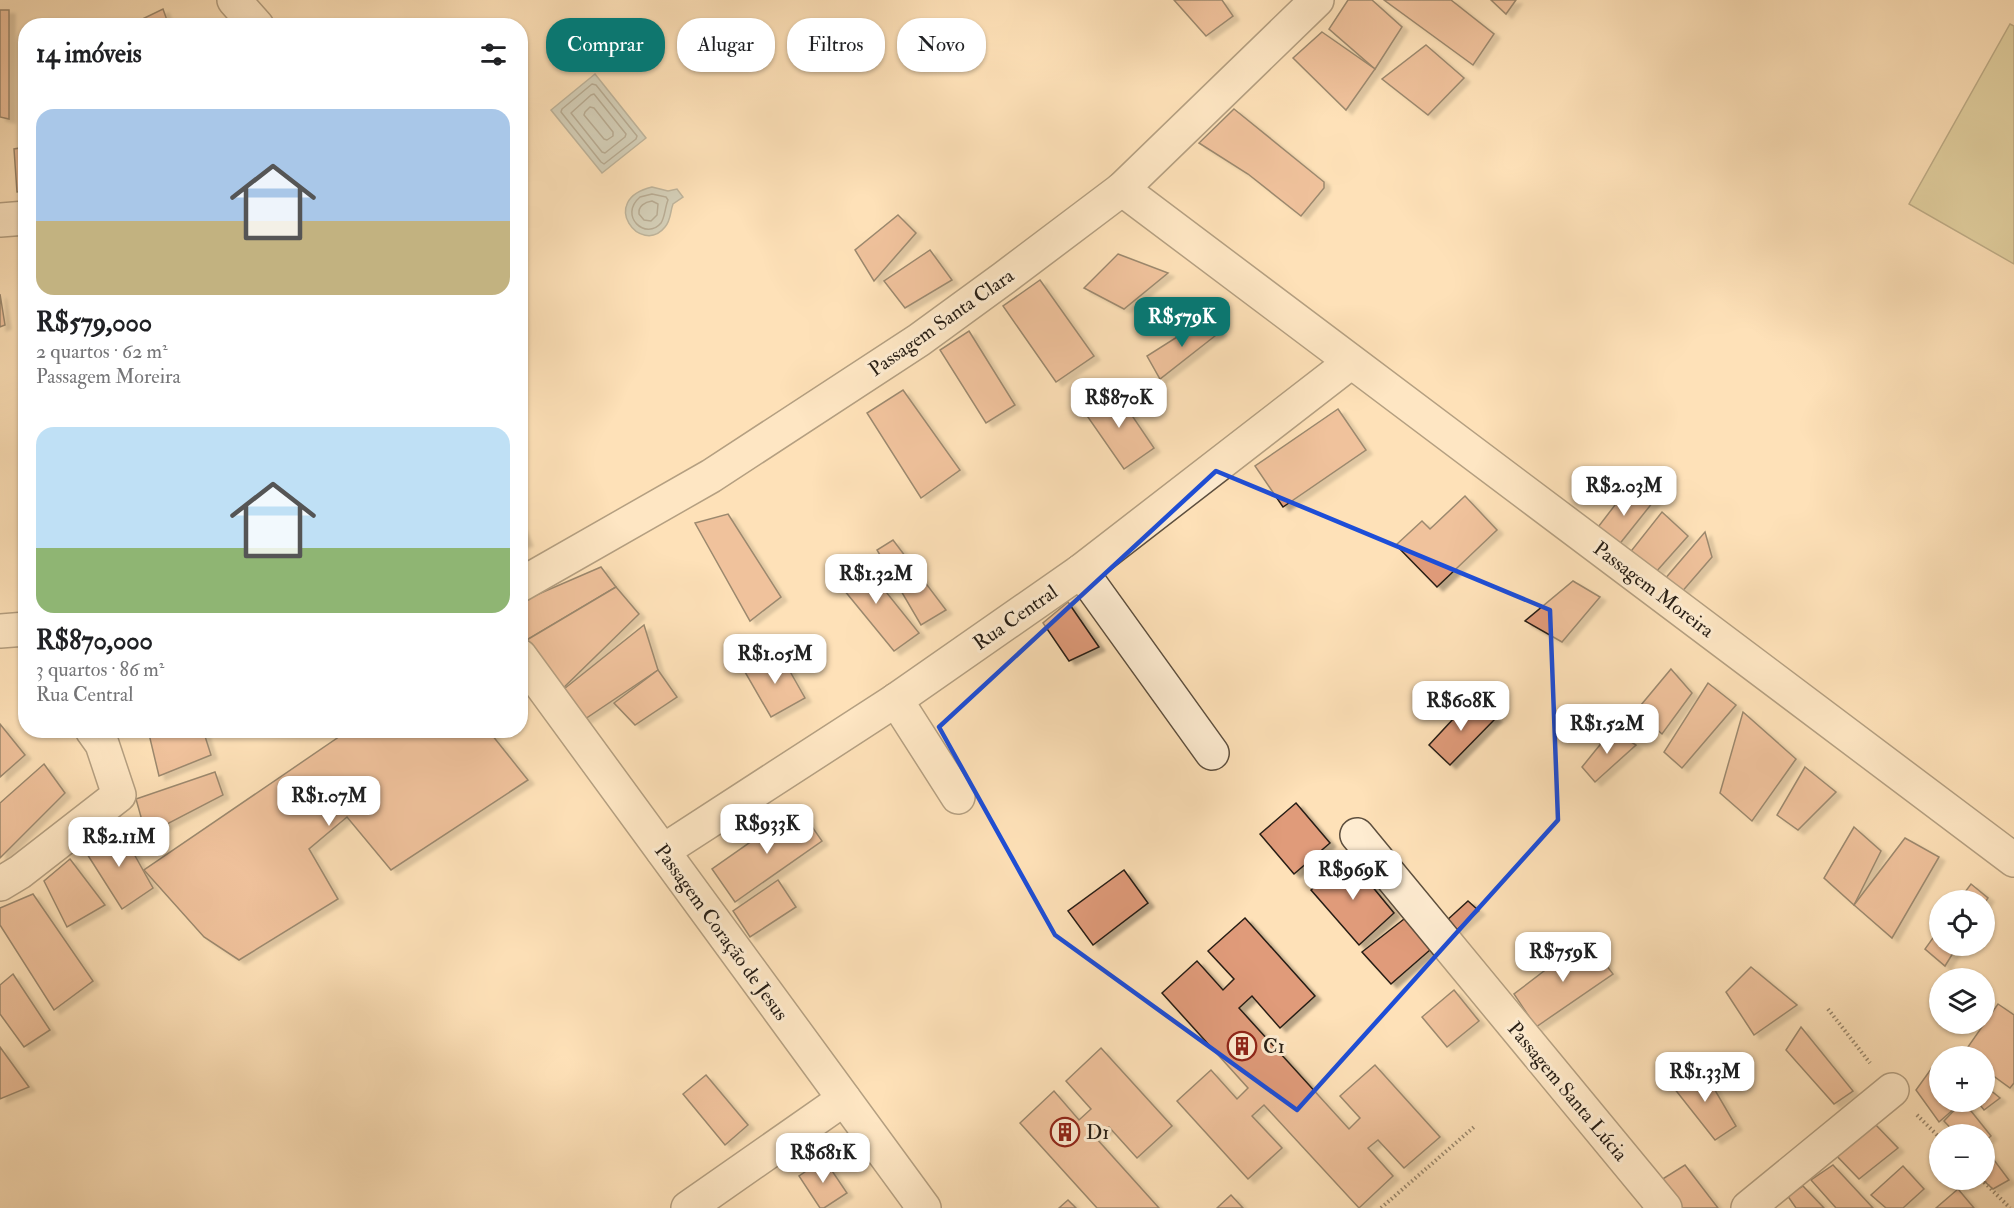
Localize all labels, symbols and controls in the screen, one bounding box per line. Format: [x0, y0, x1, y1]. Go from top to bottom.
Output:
chip: Comprar [546, 18, 665, 72]
chip: Alugar [677, 18, 775, 72]
chip: Filtros [787, 18, 885, 72]
chip: Novo [897, 18, 986, 72]
text: 14 imóveis [36, 38, 142, 70]
icon: filters [477, 38, 510, 71]
icon: home [219, 148, 327, 256]
street label: Passagem Santa Clara [864, 263, 1019, 382]
pin: R$579K [1133, 297, 1231, 348]
text: R$579K [1148, 304, 1216, 329]
text: R$579,000 [36, 307, 152, 339]
text: 2 quartos · 62 m² [36, 339, 168, 364]
text: Passagem Moreira [36, 364, 181, 389]
pin: R$870K [1070, 378, 1168, 429]
text: R$870K [1085, 385, 1153, 410]
icon: home [219, 466, 327, 574]
pin: R$2.03M [1569, 466, 1679, 517]
text: R$2.03M [1586, 473, 1662, 498]
street label: Passagem Moreira [1588, 536, 1720, 643]
pin: R$1.32M [821, 554, 931, 605]
text: R$1.32M [839, 561, 913, 586]
street label: Rua Central [968, 579, 1062, 656]
text: R$870,000 [36, 625, 153, 657]
pin: R$1.05M [720, 634, 830, 685]
text: R$1.05M [737, 641, 813, 666]
text: 3 quartos · 86 m² [36, 657, 164, 682]
pin: R$608K [1412, 681, 1510, 732]
text: Rua Central [36, 682, 133, 707]
text: R$608K [1426, 688, 1496, 713]
pin: R$1.52M [1552, 704, 1662, 755]
text: R$1.52M [1570, 711, 1644, 736]
pin: R$1.07M [274, 776, 384, 827]
text: R$1.07M [291, 783, 367, 808]
pin: R$933K [718, 804, 816, 855]
text: R$933K [734, 811, 800, 836]
pin: R$2.11M [64, 817, 174, 868]
text: R$2.11M [82, 824, 156, 849]
street label: Passagem Coração de Jesus [649, 839, 794, 1025]
pin: R$969K [1304, 850, 1402, 901]
text: R$969K [1318, 857, 1388, 882]
map controls [1929, 890, 1995, 1190]
button: locate [1929, 890, 1995, 956]
pin: R$759K [1514, 932, 1612, 983]
text: R$759K [1529, 939, 1597, 964]
button: layers [1929, 968, 1995, 1034]
street label: Passagem Santa Lúcia [1502, 1017, 1634, 1167]
building icon: C1 [1226, 1030, 1258, 1062]
place label: C1 [1263, 1034, 1285, 1059]
button: + [1929, 1046, 1995, 1112]
pin: R$1.33M [1650, 1052, 1760, 1103]
text: R$1.33M [1669, 1059, 1741, 1084]
building icon: D1 [1049, 1116, 1081, 1148]
place label: D1 [1086, 1120, 1109, 1145]
button: − [1929, 1124, 1995, 1190]
pin: R$681K [774, 1133, 872, 1184]
text: R$681K [790, 1140, 856, 1165]

